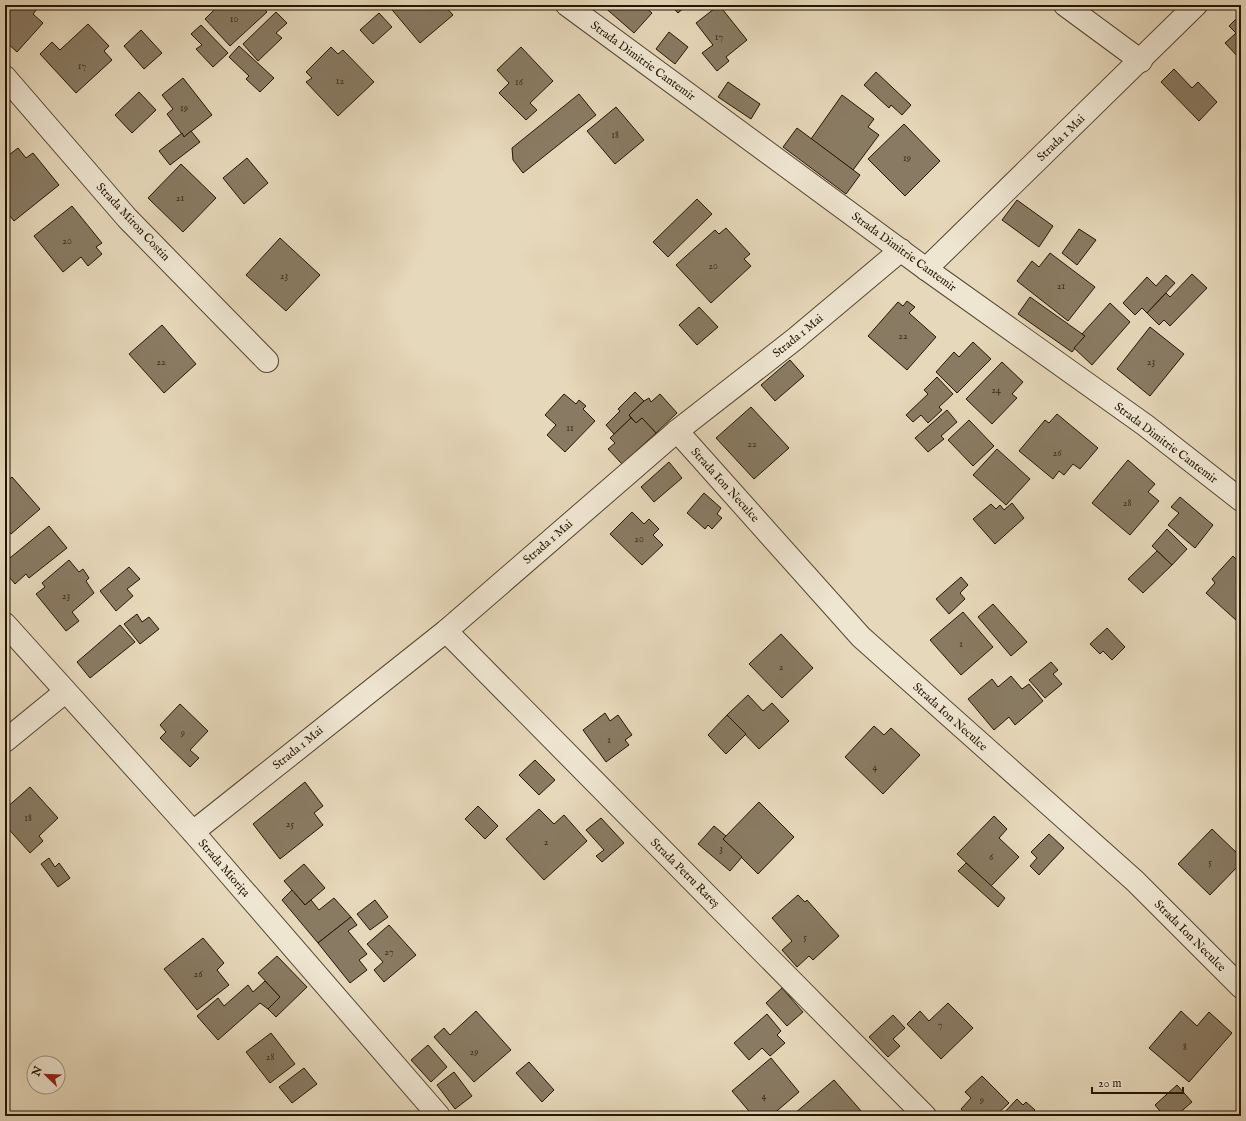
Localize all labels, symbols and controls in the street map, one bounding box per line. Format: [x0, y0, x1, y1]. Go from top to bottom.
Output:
house number: 10 [230, 13, 238, 26]
street label: Strada Dimitrie Cantemir [588, 18, 699, 104]
house number: 17 [715, 31, 724, 44]
house number: 17 [78, 60, 87, 73]
house number: 12 [336, 75, 345, 88]
house number: 16 [515, 76, 524, 89]
house number: 19 [180, 102, 188, 115]
street label: Strada 1 Mai [1034, 111, 1088, 165]
house number: 18 [611, 129, 619, 142]
house number: 19 [903, 152, 911, 165]
street label: Strada Miron Costin [93, 180, 173, 265]
house number: 21 [176, 192, 184, 205]
street label: Strada Dimitrie Cantemir [849, 209, 960, 295]
house number: 20 [62, 235, 72, 248]
house number: 20 [708, 260, 718, 273]
house number: 23 [280, 270, 288, 283]
house number: 21 [1057, 280, 1065, 293]
street label: Strada 1 Mai [770, 311, 826, 361]
house number: 22 [898, 330, 908, 343]
house number: 22 [156, 356, 166, 369]
house number: 23 [1147, 356, 1155, 369]
house number: 24 [991, 384, 1001, 397]
street label: Strada Dimitrie Cantemir [1111, 399, 1221, 487]
house number: 11 [566, 422, 574, 435]
house number: 22 [747, 438, 757, 451]
street label: Strada Ion Neculce [688, 445, 763, 526]
house number: 26 [1053, 447, 1062, 460]
house number: 28 [1123, 497, 1131, 510]
street label: Strada 1 Mai [520, 516, 576, 568]
house number: 20 [634, 533, 644, 546]
house number: 23 [62, 590, 70, 603]
house number: 1 [959, 638, 963, 651]
house number: 2 [779, 661, 784, 674]
street label: Strada Ion Neculce [910, 680, 991, 755]
street label: Strada 1 Mai [270, 723, 326, 773]
house number: 9 [180, 727, 185, 740]
house number: 1 [607, 734, 611, 747]
house number: 4 [873, 761, 878, 774]
house number: 18 [24, 812, 32, 825]
house number: 25 [286, 818, 295, 831]
street label: Strada Petru Rareș [647, 835, 723, 911]
street label: Strada Miorița [195, 836, 254, 901]
house number: 2 [544, 836, 549, 849]
house number: 3 [719, 843, 723, 856]
house number: 6 [989, 851, 994, 864]
house number: 5 [1208, 856, 1212, 869]
street label: Strada Ion Neculce [1151, 897, 1229, 975]
house number: 5 [803, 931, 807, 944]
house number: 27 [384, 946, 394, 959]
house number: 26 [194, 968, 203, 981]
house number: 7 [938, 1019, 943, 1032]
house number: 8 [1183, 1041, 1187, 1054]
house number: 29 [469, 1046, 479, 1059]
house number: 28 [266, 1051, 274, 1064]
north arrow [26, 1055, 66, 1095]
text: N [29, 1064, 46, 1080]
scale bar [1092, 1069, 1183, 1095]
text: 20 m [1098, 1076, 1121, 1091]
house number: 4 [762, 1090, 767, 1103]
house number: 9 [979, 1094, 984, 1107]

